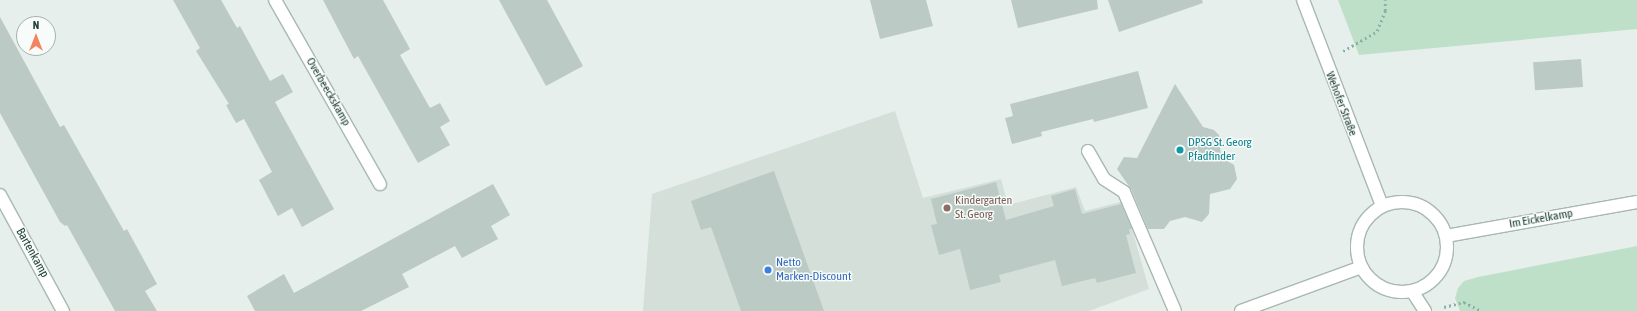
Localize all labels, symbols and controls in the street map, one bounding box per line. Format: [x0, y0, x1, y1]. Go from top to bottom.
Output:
north arrow [16, 16, 56, 56]
text: N [33, 19, 39, 31]
street label: Overbeeckskamp [303, 55, 353, 129]
street label: Wehofer Straße [1322, 70, 1360, 138]
place label: DPSG St. Georg Pfadfinder [1188, 136, 1252, 164]
marker: DPSG St. Georg Pfadfinder [1175, 145, 1185, 155]
place label: Kindergarten St. Georg [955, 194, 1012, 222]
marker: Kindergarten St. Georg [942, 203, 952, 213]
street label: Im Eickelkamp [1508, 206, 1574, 232]
street label: Bartenkamp [12, 226, 52, 280]
place label: Netto Marken-Discount [776, 256, 851, 284]
marker: Netto Marken-Discount [763, 265, 773, 275]

